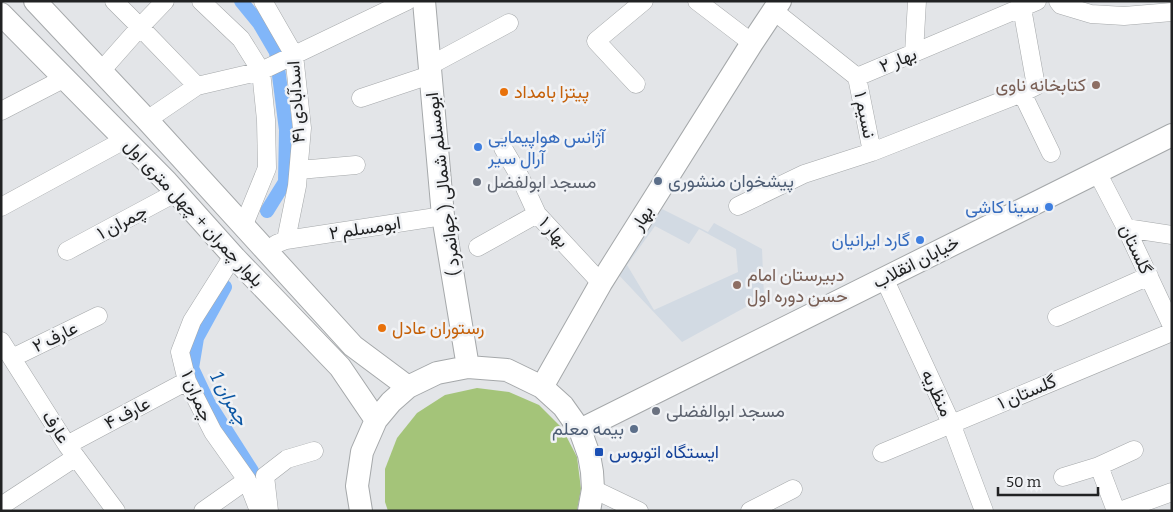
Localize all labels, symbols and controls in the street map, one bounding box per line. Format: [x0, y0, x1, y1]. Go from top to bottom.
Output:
street label: بهار ۲ [876, 43, 920, 77]
street label: اسدآبادی ۴۱ [282, 60, 310, 144]
place label: کتابخانه ناوی [996, 74, 1086, 96]
marker: کتابخانه ناوی [1090, 79, 1102, 91]
place label: پیتزا بامداد [514, 81, 589, 104]
marker: پیتزا بامداد [498, 86, 510, 98]
street label: نسیم ۱ [848, 90, 881, 141]
street label: ابومسلم شمالی ( جوانمرد ) [421, 91, 466, 277]
place label: آژانس هواپیمایی آرال سیر [487, 126, 607, 169]
street label: بلوار چمران + چهل متری اول [119, 134, 268, 292]
marker: آژانس هواپیمایی آرال سیر [472, 141, 484, 153]
place label: پیشخوان منشوری [668, 170, 794, 193]
place label: مسجد ابولفضل [487, 171, 596, 193]
marker: پیشخوان منشوری [652, 175, 664, 187]
marker: مسجد ابولفضل [471, 176, 483, 188]
place label: سینا کاشی [965, 196, 1039, 218]
street label: چمران ۱ [93, 200, 151, 245]
marker: سینا کاشی [1043, 201, 1055, 213]
street label: بهار [625, 202, 658, 235]
street label: ابومسلم ۲ [328, 211, 403, 246]
street label: بهار ۱ [534, 212, 574, 252]
street label: گلستان [1115, 220, 1157, 278]
place label: گارد ایرانیان [831, 229, 910, 251]
street label: خیابان انقلاب [869, 231, 963, 293]
marker: گارد ایرانیان [914, 234, 926, 246]
place label: دبیرستان امام حسن دوره اول [747, 264, 848, 307]
marker: دبیرستان امام حسن دوره اول [731, 279, 743, 291]
street label: عارف ۲ [29, 317, 81, 357]
place label: رستوران عادل [392, 317, 485, 339]
marker: رستوران عادل [376, 322, 388, 334]
street label: منظریه [917, 366, 957, 420]
street label: ۱ چمران [176, 367, 218, 425]
water label: چمران 1 [204, 367, 254, 431]
street label: گلستان ۱ [994, 370, 1060, 414]
street label: عارف ۴ [100, 392, 154, 434]
place label: مسجد ابوالفضلی [666, 400, 785, 422]
marker: مسجد ابوالفضلی [650, 405, 662, 417]
street label: عارف [37, 406, 75, 448]
place label: بیمه معلم [552, 418, 624, 441]
marker: بیمه معلم [628, 423, 640, 435]
place label: ایستگاه اتوبوس [609, 441, 719, 463]
marker: ایستگاه اتوبوس [593, 446, 605, 458]
scale bar [998, 464, 1098, 496]
text: 50 m [1006, 473, 1042, 491]

